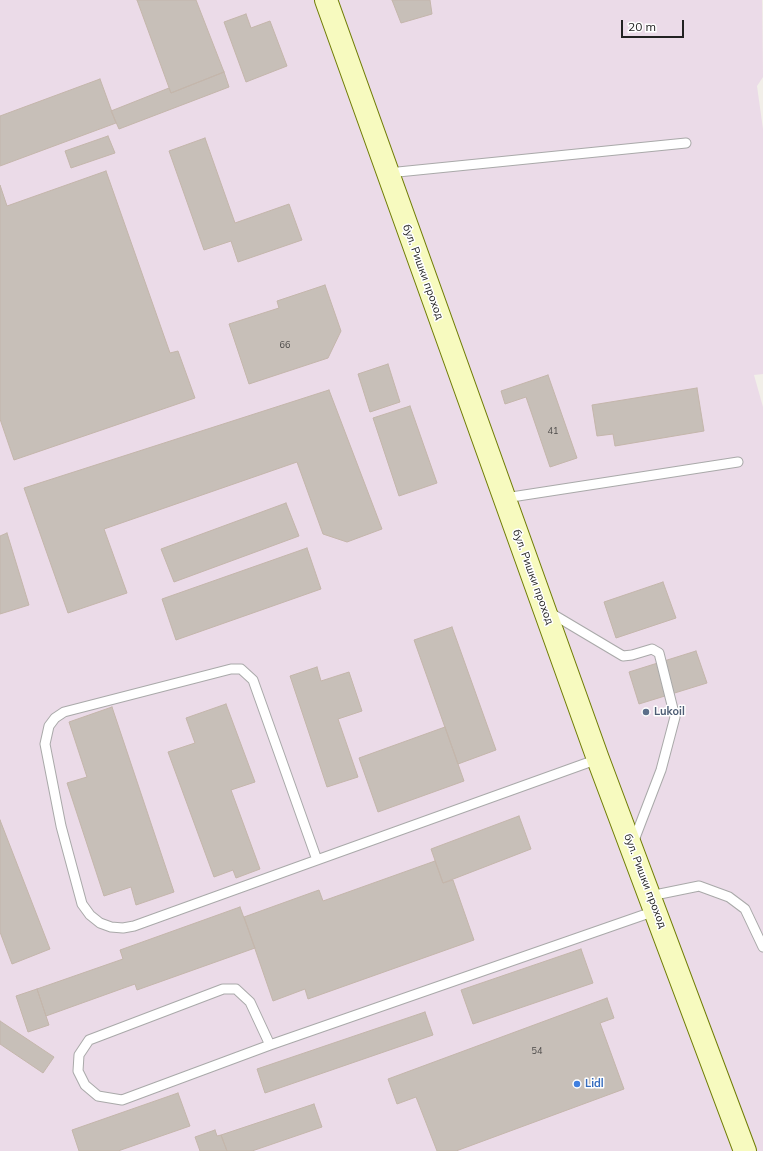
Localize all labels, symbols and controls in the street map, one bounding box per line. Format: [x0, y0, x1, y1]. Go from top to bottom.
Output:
scale bar [623, 12, 686, 38]
text: 20 m [628, 19, 656, 34]
street label: бул. Ришки проход [400, 223, 446, 321]
house number: 66 [280, 340, 290, 350]
house number: 41 [548, 426, 558, 436]
street label: бул. Ришки проход [510, 528, 556, 626]
place label: Lukoil [654, 705, 685, 719]
marker: Lukoil [641, 707, 651, 717]
street label: бул. Ришки проход [621, 832, 669, 930]
house number: 54 [532, 1046, 542, 1056]
place label: Lidl [585, 1077, 604, 1091]
marker: Lidl [572, 1079, 582, 1089]

